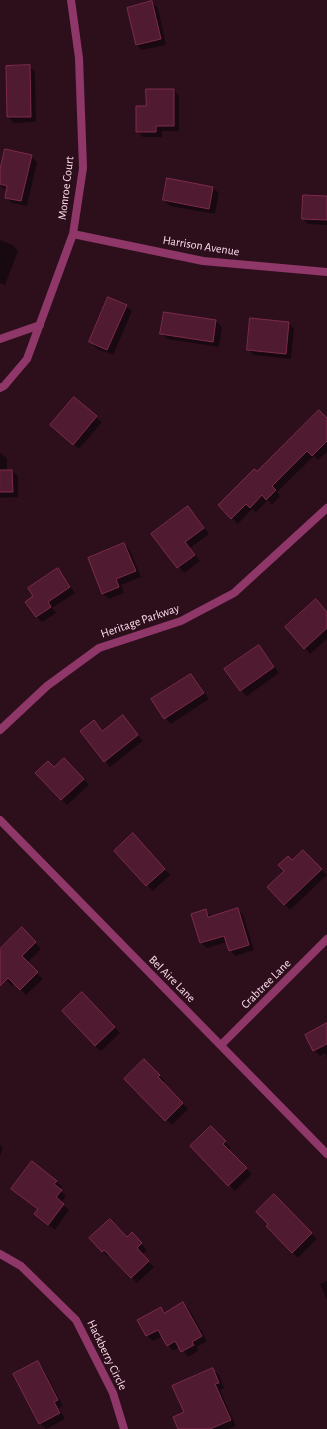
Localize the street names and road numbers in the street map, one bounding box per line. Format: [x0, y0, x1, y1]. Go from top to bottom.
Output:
street label: Monroe Court [55, 155, 77, 221]
street label: Harrison Avenue [162, 233, 240, 259]
street label: Heritage Parkway [99, 601, 181, 641]
street label: Bel Aire Lane [146, 953, 198, 1005]
street label: Crabtree Lane [238, 956, 294, 1012]
street label: Hackberry Circle [84, 1318, 130, 1392]

